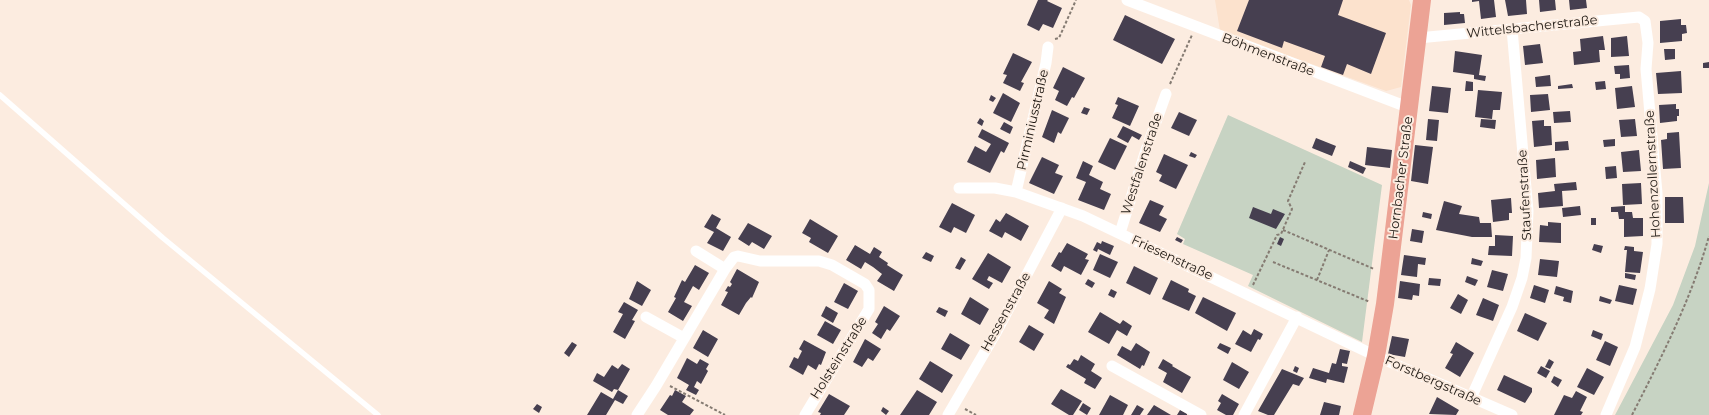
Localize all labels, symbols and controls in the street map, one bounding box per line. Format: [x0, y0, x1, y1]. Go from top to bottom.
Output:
street label: Wittelsbacherstraße [1466, 12, 1598, 42]
street label: Böhmenstraße [1220, 30, 1316, 80]
street label: Pirminiusstraße [1014, 68, 1052, 172]
street label: Hohenzollernstraße [1642, 110, 1664, 238]
street label: Westfalenstraße [1118, 111, 1166, 217]
street label: Hornbacher Straße [1386, 116, 1416, 240]
street label: Staufenstraße [1515, 149, 1535, 241]
street label: Friesenstraße [1129, 232, 1215, 284]
street label: Hessenstraße [978, 270, 1034, 354]
street label: Holsteinstraße [807, 314, 871, 402]
street label: Forstbergstraße [1382, 353, 1484, 409]

